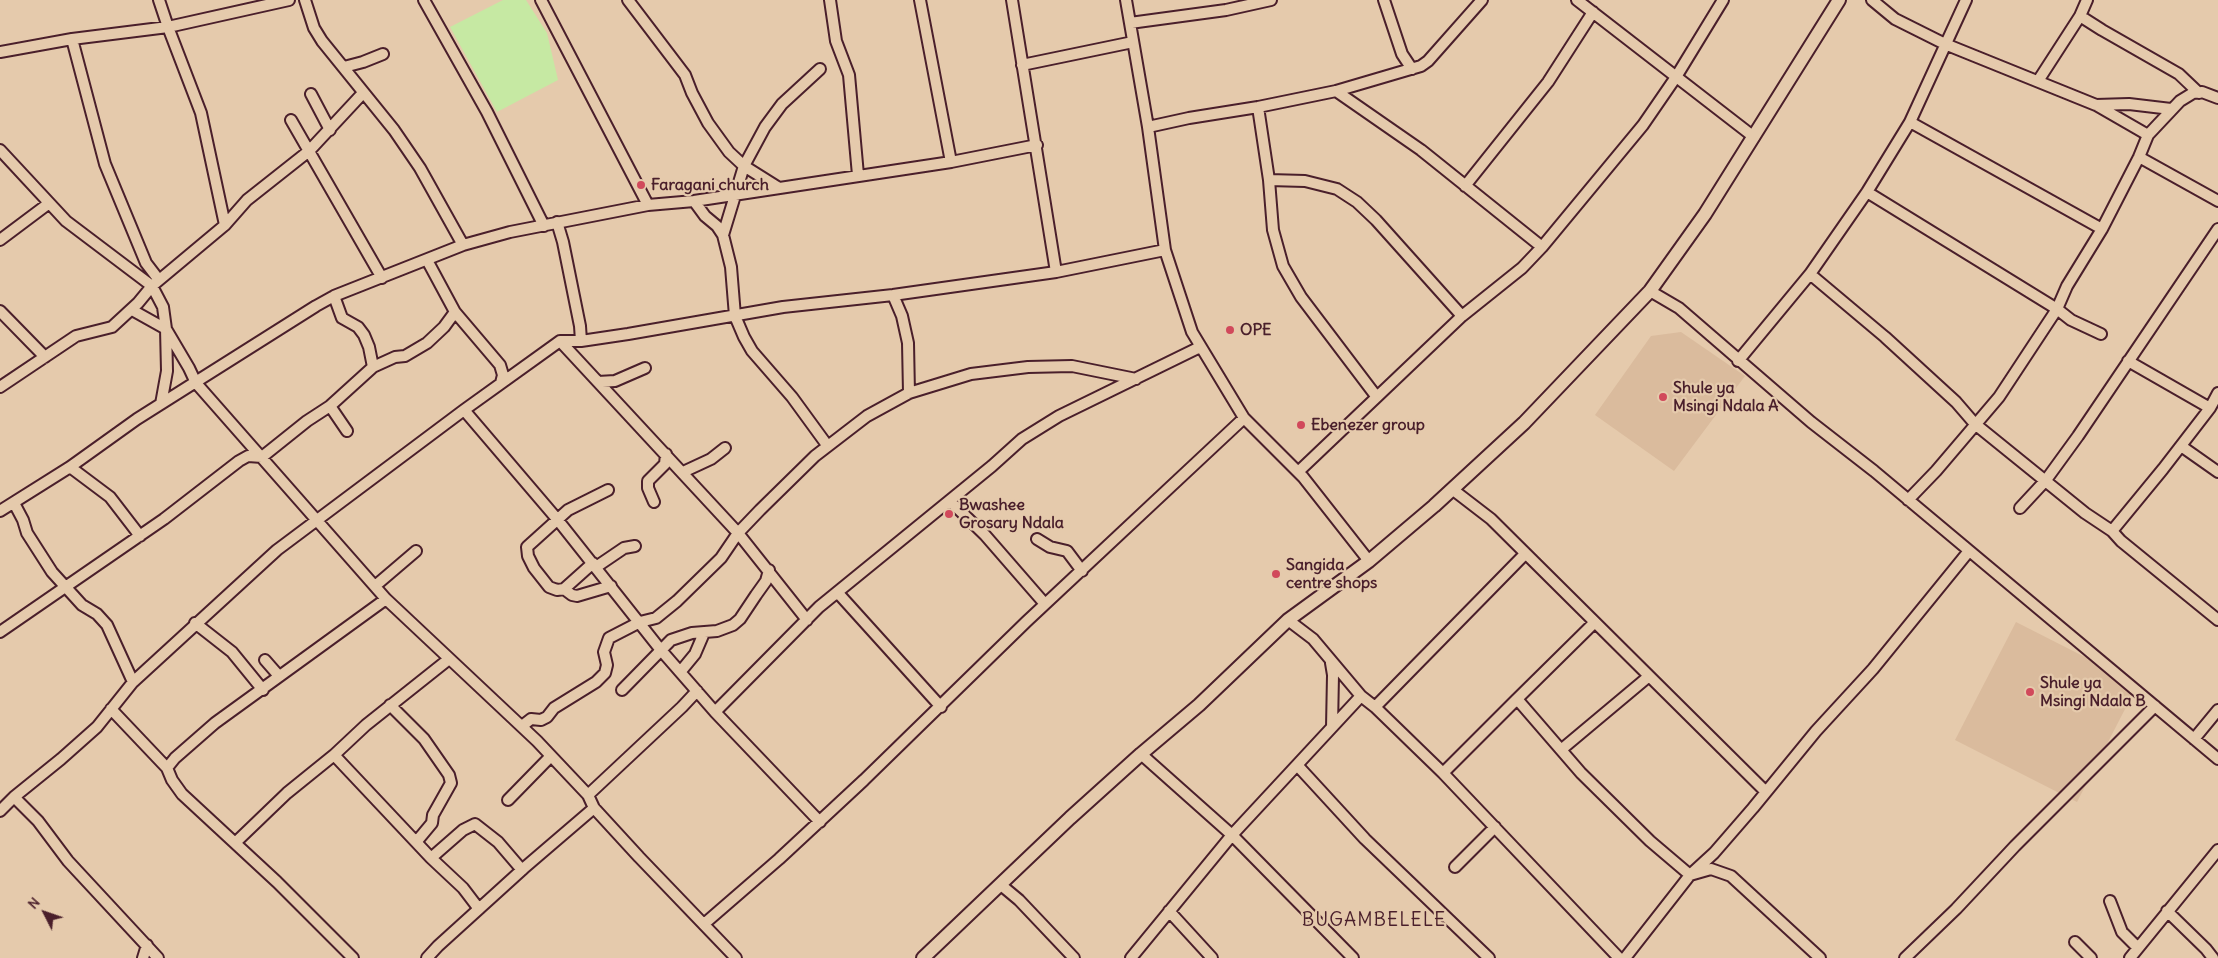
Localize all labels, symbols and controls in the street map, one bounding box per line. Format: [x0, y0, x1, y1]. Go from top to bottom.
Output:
place label: Faragani church [651, 175, 769, 195]
marker: Faragani church [635, 179, 647, 191]
place label: OPE [1240, 320, 1271, 340]
marker: OPE [1224, 324, 1236, 336]
place label: Shule ya Msingi Ndala A [1673, 378, 1779, 416]
marker: Shule ya Msingi Ndala A [1657, 391, 1669, 403]
place label: Ebenezer group [1311, 415, 1425, 435]
marker: Ebenezer group [1295, 419, 1307, 431]
place label: Bwashee Grosary Ndala [959, 495, 1064, 533]
marker: Bwashee Grosary Ndala [943, 508, 955, 520]
place label: Sangida centre shops [1286, 555, 1377, 593]
marker: Sangida centre shops [1270, 568, 1282, 580]
place label: Shule ya Msingi Ndala B [2040, 673, 2146, 711]
marker: Shule ya Msingi Ndala B [2024, 686, 2036, 698]
north arrow [20, 888, 70, 938]
text: N [24, 894, 44, 913]
district label: BUGAMBELELE [1300, 910, 1448, 932]

